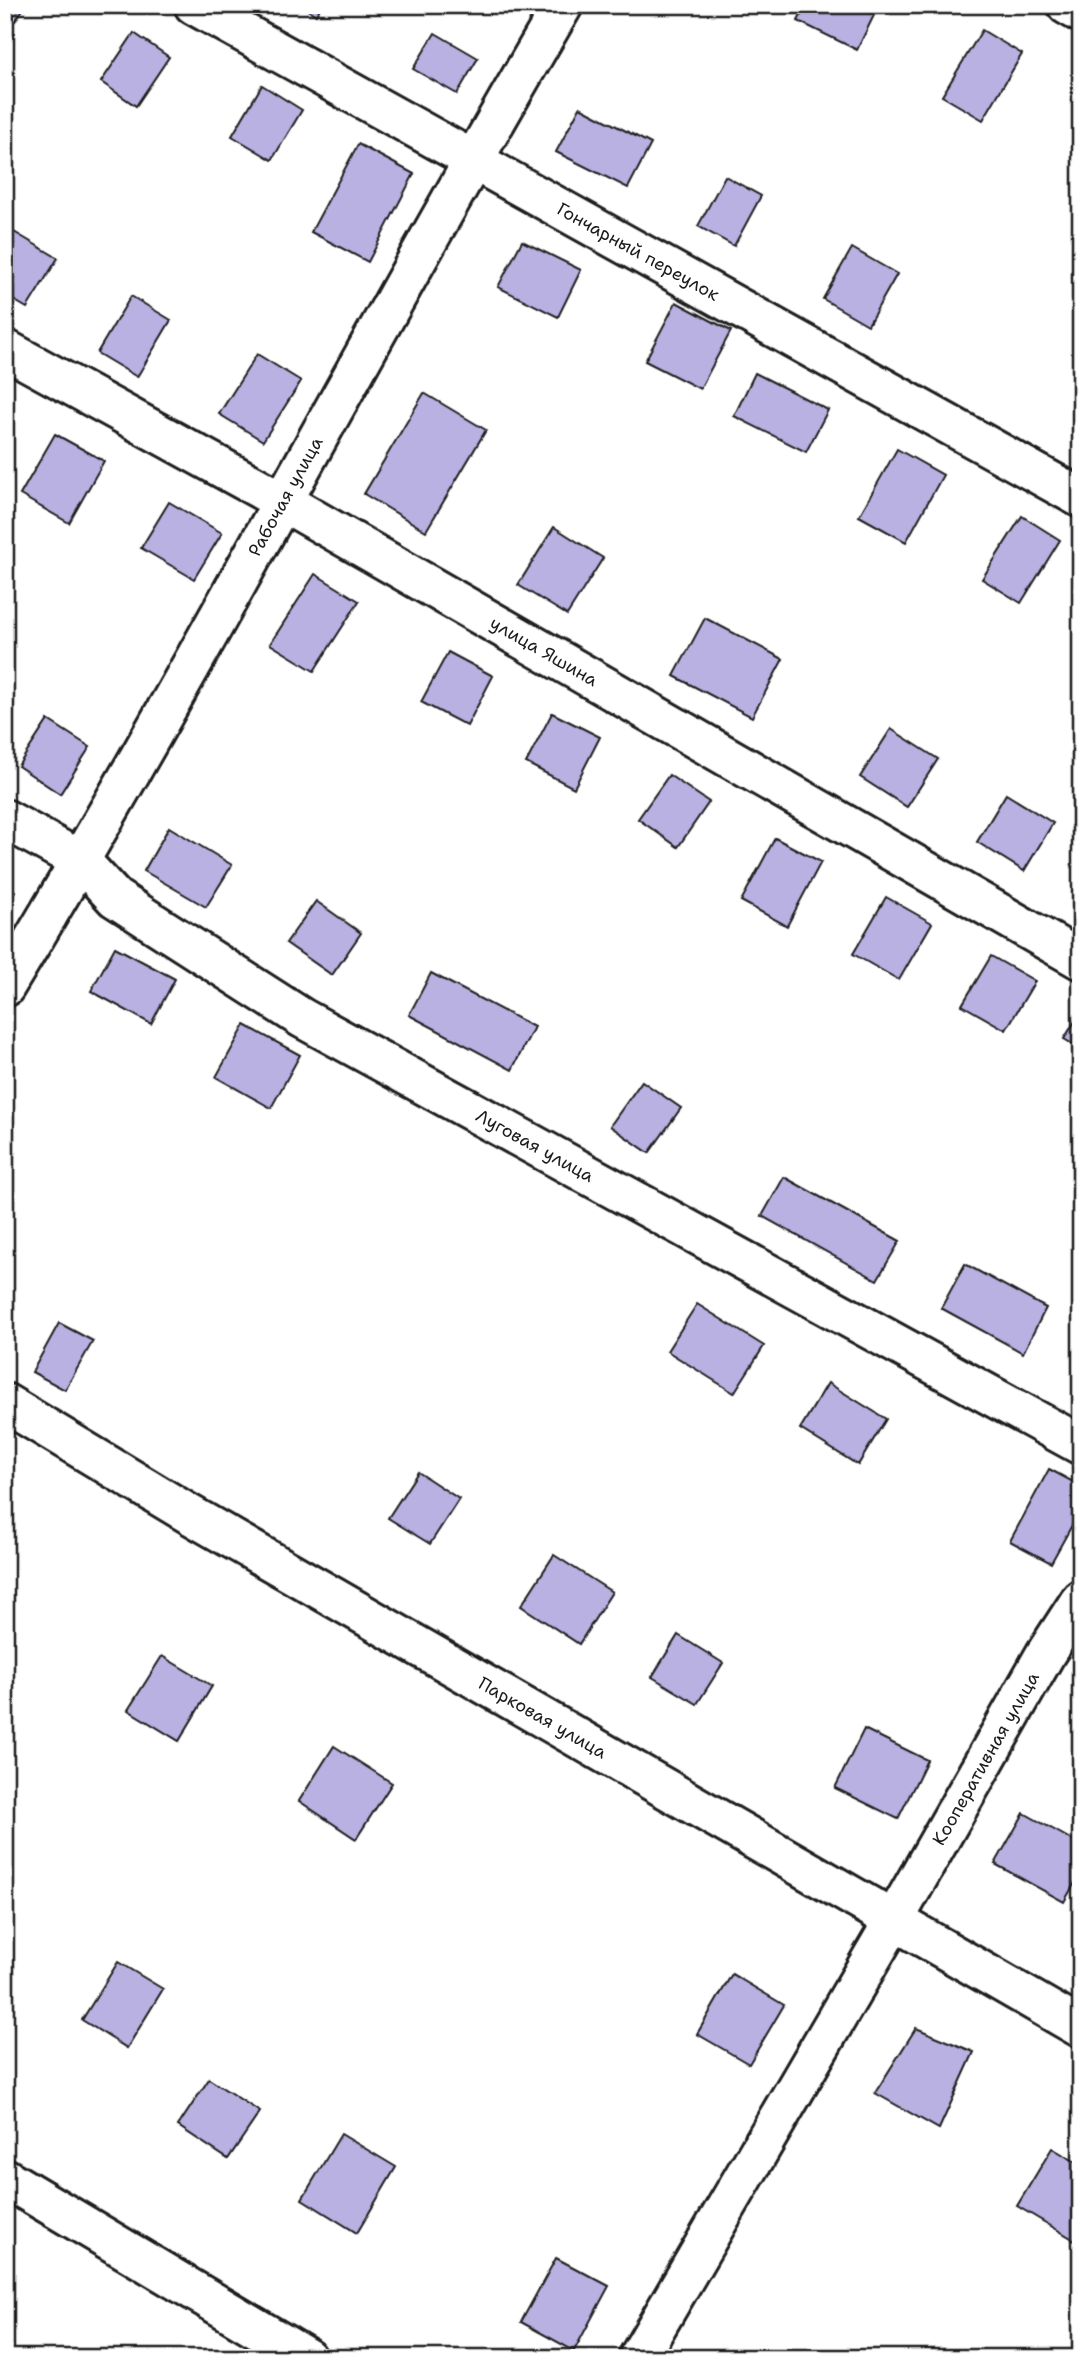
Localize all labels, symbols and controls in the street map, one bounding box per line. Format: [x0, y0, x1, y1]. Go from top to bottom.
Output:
street label: Гончарный переулок [553, 197, 724, 307]
street label: Рабочая улица [243, 432, 328, 561]
street label: улица Яшина [486, 611, 602, 692]
street label: Луговая улица [472, 1104, 598, 1188]
street label: Кооперативная улица [927, 1668, 1045, 1850]
street label: Парковая улица [474, 1671, 611, 1764]

